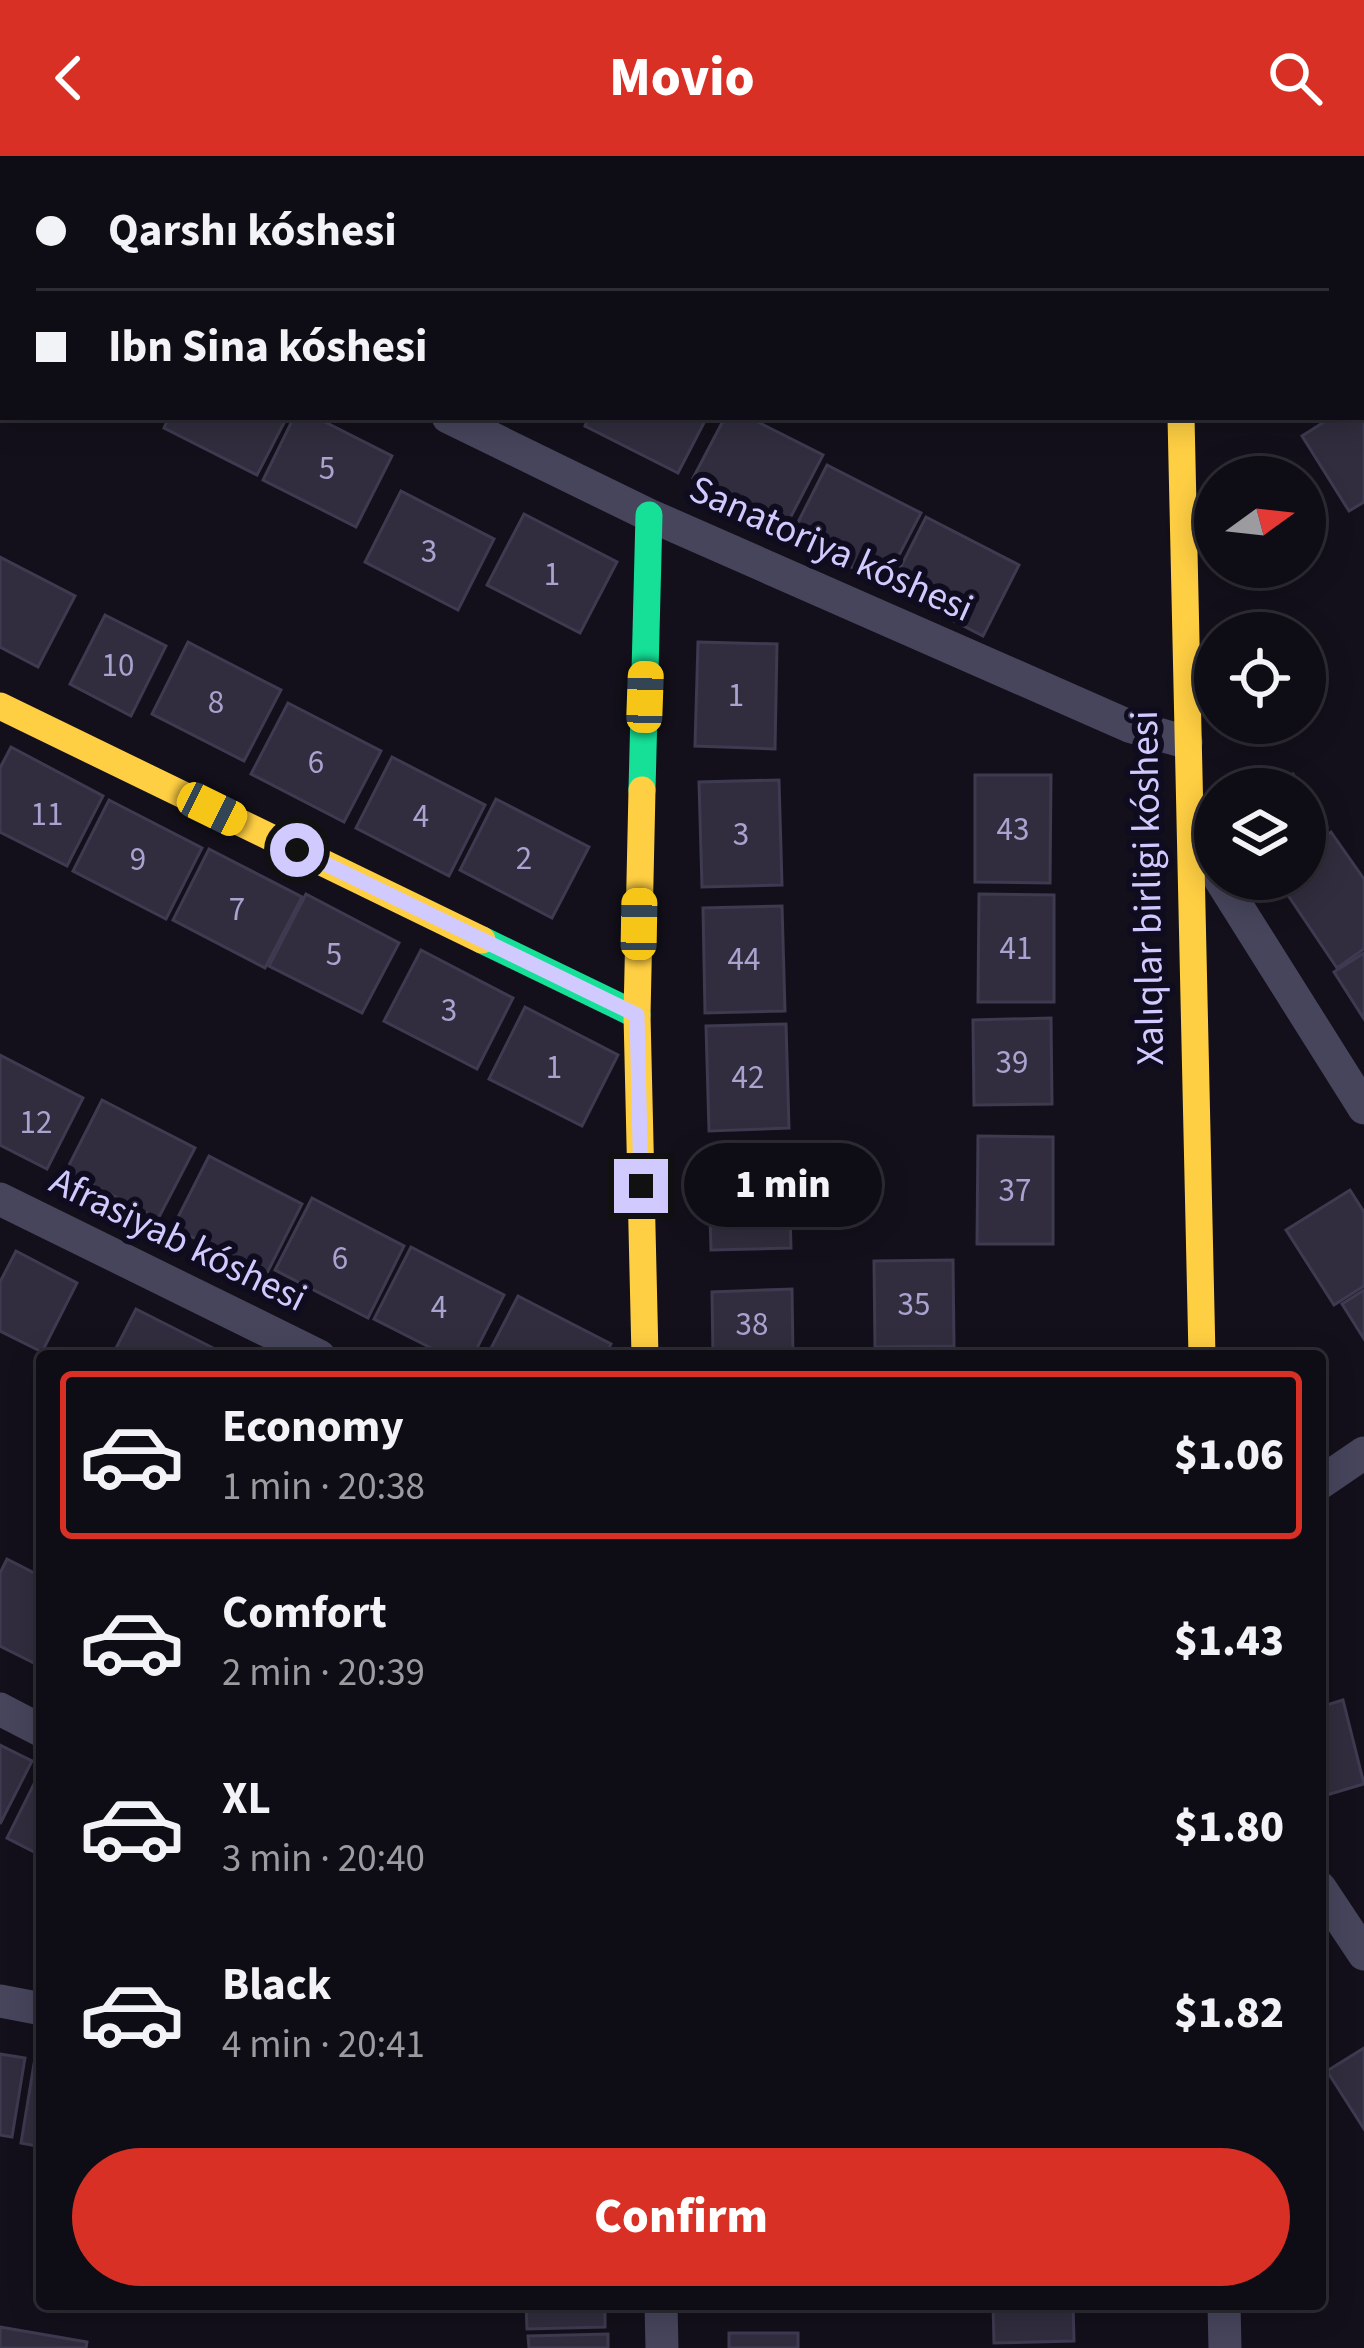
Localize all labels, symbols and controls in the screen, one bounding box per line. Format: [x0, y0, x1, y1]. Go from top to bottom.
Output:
text: Movio [609, 40, 755, 117]
icon: back [36, 45, 102, 111]
icon: search [1262, 45, 1328, 111]
text: Qarshı kóshesi [108, 199, 397, 263]
text: Ibn Sina kóshesi [108, 315, 427, 379]
house number: 5 [319, 445, 335, 492]
north arrow [1194, 456, 1326, 588]
map controls [1194, 456, 1326, 900]
street label: Sanatoriya kóshesi [680, 461, 982, 637]
house number: 3 [421, 528, 437, 575]
house number: 1 [544, 551, 560, 598]
button: locate [1194, 612, 1326, 744]
house number: 10 [102, 642, 134, 689]
car [626, 660, 664, 734]
house number: 1 [728, 672, 744, 719]
house number: 8 [208, 679, 224, 726]
street label: Xalıqlar birligi kóshesi [1117, 710, 1179, 1066]
house number: 6 [308, 739, 324, 786]
button: layers [1194, 768, 1326, 900]
car [172, 777, 252, 841]
house number: 11 [31, 791, 63, 838]
house number: 4 [413, 793, 429, 840]
house number: 43 [997, 806, 1029, 853]
house number: 3 [733, 811, 749, 858]
route start [270, 823, 324, 877]
house number: 2 [516, 835, 532, 882]
house number: 9 [130, 836, 146, 883]
house number: 7 [229, 886, 245, 933]
car [620, 888, 658, 960]
house number: 41 [1000, 925, 1032, 972]
house number: 5 [326, 931, 342, 978]
house number: 44 [728, 936, 760, 983]
house number: 3 [441, 987, 457, 1034]
house number: 39 [996, 1039, 1028, 1086]
house number: 1 [546, 1044, 562, 1091]
house number: 42 [732, 1054, 764, 1101]
house number: 12 [20, 1099, 52, 1146]
callout: 1 min [683, 1144, 881, 1228]
street label: Afrasiyab kóshesi [40, 1154, 316, 1326]
text: 1 min [735, 1157, 831, 1213]
route end [614, 1159, 668, 1213]
house number: 37 [999, 1167, 1031, 1214]
house number: 6 [332, 1235, 348, 1282]
house number: 35 [898, 1281, 930, 1328]
house number: 4 [431, 1284, 447, 1331]
house number: 38 [736, 1301, 768, 1348]
text: Economy [222, 1395, 404, 1459]
icon: car [78, 1401, 186, 1509]
text: $1.06 [1174, 1423, 1284, 1487]
text: 1 min · 20:38 [222, 1459, 425, 1515]
text: Comfort [222, 1581, 387, 1645]
icon: car [78, 1587, 186, 1695]
text: $1.43 [1174, 1609, 1284, 1673]
text: 2 min · 20:39 [222, 1645, 425, 1701]
text: XL [222, 1767, 271, 1831]
icon: car [78, 1773, 186, 1881]
text: $1.80 [1174, 1795, 1284, 1859]
text: 3 min · 20:40 [222, 1831, 425, 1887]
text: Black [222, 1953, 332, 2017]
icon: car [78, 1959, 186, 2067]
text: $1.82 [1174, 1981, 1284, 2045]
text: 4 min · 20:41 [222, 2017, 425, 2073]
button: Confirm [72, 2148, 1290, 2286]

